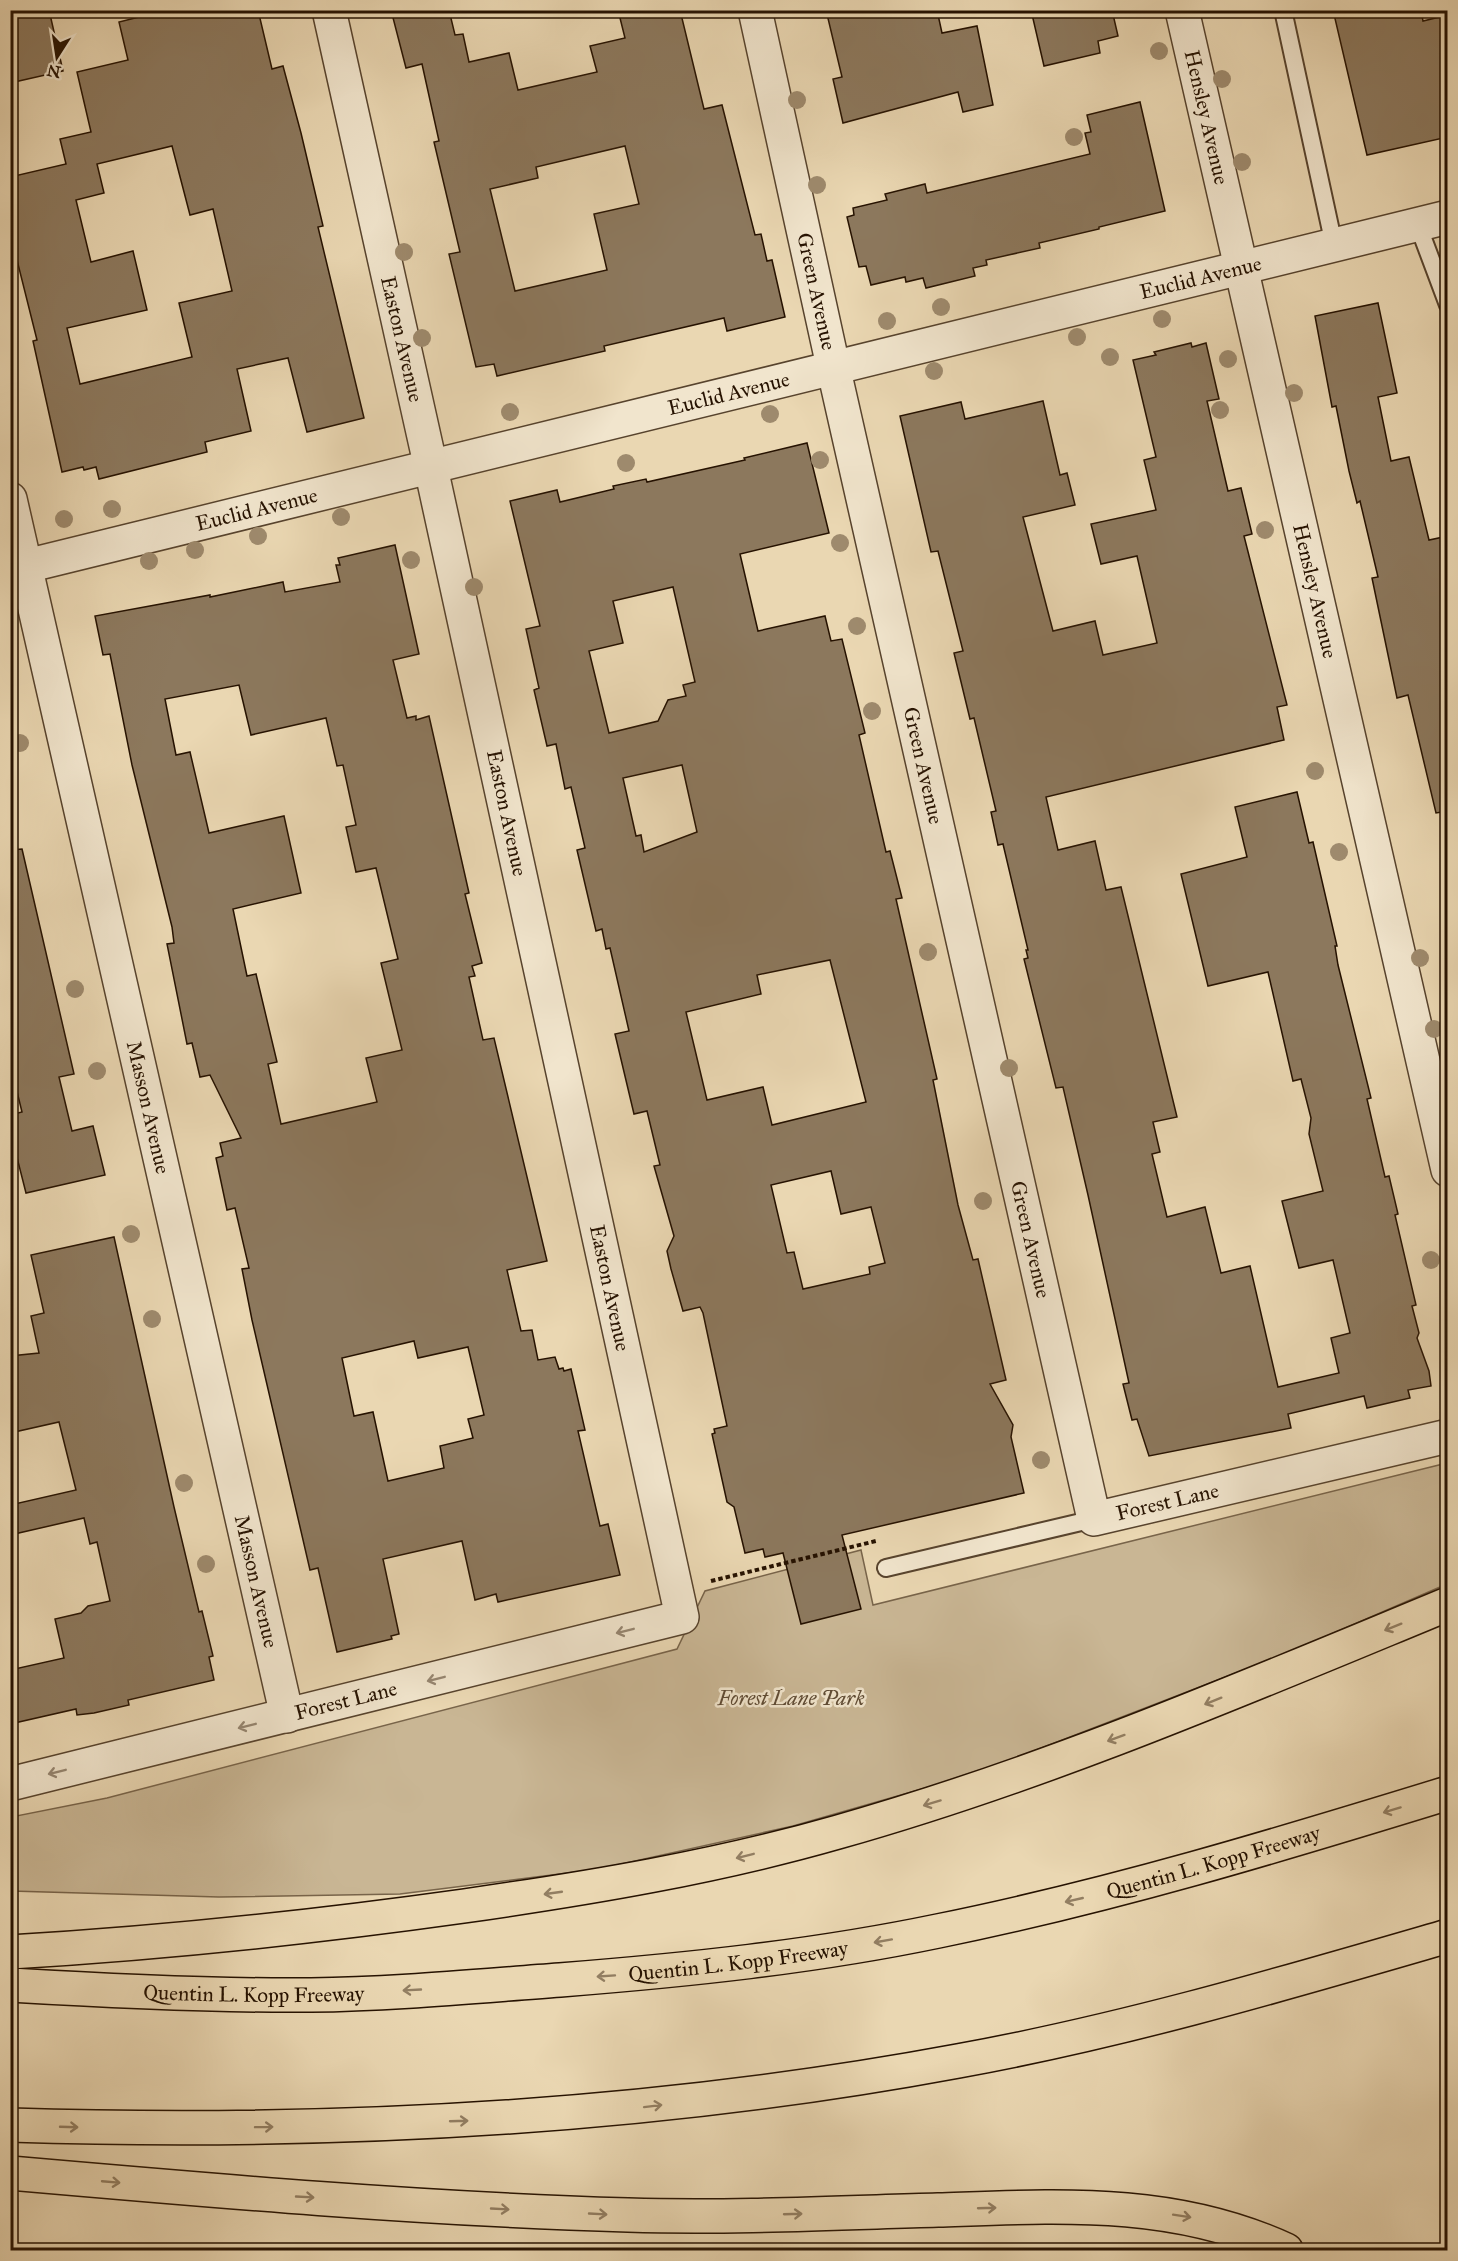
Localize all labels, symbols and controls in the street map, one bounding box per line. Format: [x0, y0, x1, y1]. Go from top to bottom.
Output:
north arrow [27, 27, 87, 87]
street label: Hensley Avenue [1179, 47, 1235, 187]
text: N [45, 60, 63, 82]
street label: Green Avenue [791, 230, 842, 353]
street label: Euclid Avenue [1137, 250, 1265, 305]
street label: Easton Avenue [375, 273, 429, 405]
street label: Euclid Avenue [665, 366, 793, 421]
street label: Euclid Avenue [193, 482, 321, 537]
street label: Hensley Avenue [1287, 521, 1343, 661]
street label: Green Avenue [898, 704, 949, 827]
street label: Easton Avenue [481, 747, 533, 879]
street label: Masson Avenue [121, 1038, 176, 1177]
street label: Green Avenue [1005, 1178, 1057, 1301]
street label: Easton Avenue [584, 1222, 636, 1354]
street label: Forest Lane [1114, 1477, 1222, 1526]
street label: Masson Avenue [229, 1512, 284, 1651]
one-way arrow [1385, 1622, 1403, 1633]
one-way arrow [616, 1626, 635, 1638]
one-way arrow [427, 1673, 446, 1685]
street label: Forest Lane [292, 1675, 400, 1726]
park label: Forest Lane Park [717, 1685, 865, 1711]
one-way arrow [1204, 1696, 1223, 1707]
one-way arrow [237, 1720, 256, 1732]
one-way arrow [1107, 1734, 1126, 1745]
one-way arrow [48, 1767, 67, 1779]
one-way arrow [923, 1798, 942, 1809]
one-way arrow [1383, 1806, 1402, 1817]
street label: Quentin L. Kopp Freeway [1104, 1819, 1325, 1905]
one-way arrow [735, 1850, 754, 1862]
one-way arrow [544, 1888, 564, 1899]
one-way arrow [1064, 1895, 1083, 1907]
street label: Quentin L. Kopp Freeway [627, 1935, 851, 1987]
one-way arrow [873, 1936, 893, 1947]
one-way arrow [597, 1971, 617, 1982]
street label: Quentin L. Kopp Freeway [143, 1979, 366, 2008]
one-way arrow [402, 1984, 422, 1995]
one-way arrow [643, 2100, 663, 2111]
one-way arrow [448, 2115, 468, 2126]
one-way arrow [58, 2121, 78, 2132]
one-way arrow [253, 2121, 273, 2133]
one-way arrow [100, 2177, 120, 2188]
one-way arrow [295, 2192, 315, 2203]
one-way arrow [489, 2203, 509, 2214]
one-way arrow [977, 2203, 997, 2214]
one-way arrow [587, 2208, 607, 2219]
one-way arrow [782, 2208, 802, 2220]
one-way arrow [1171, 2211, 1191, 2222]

